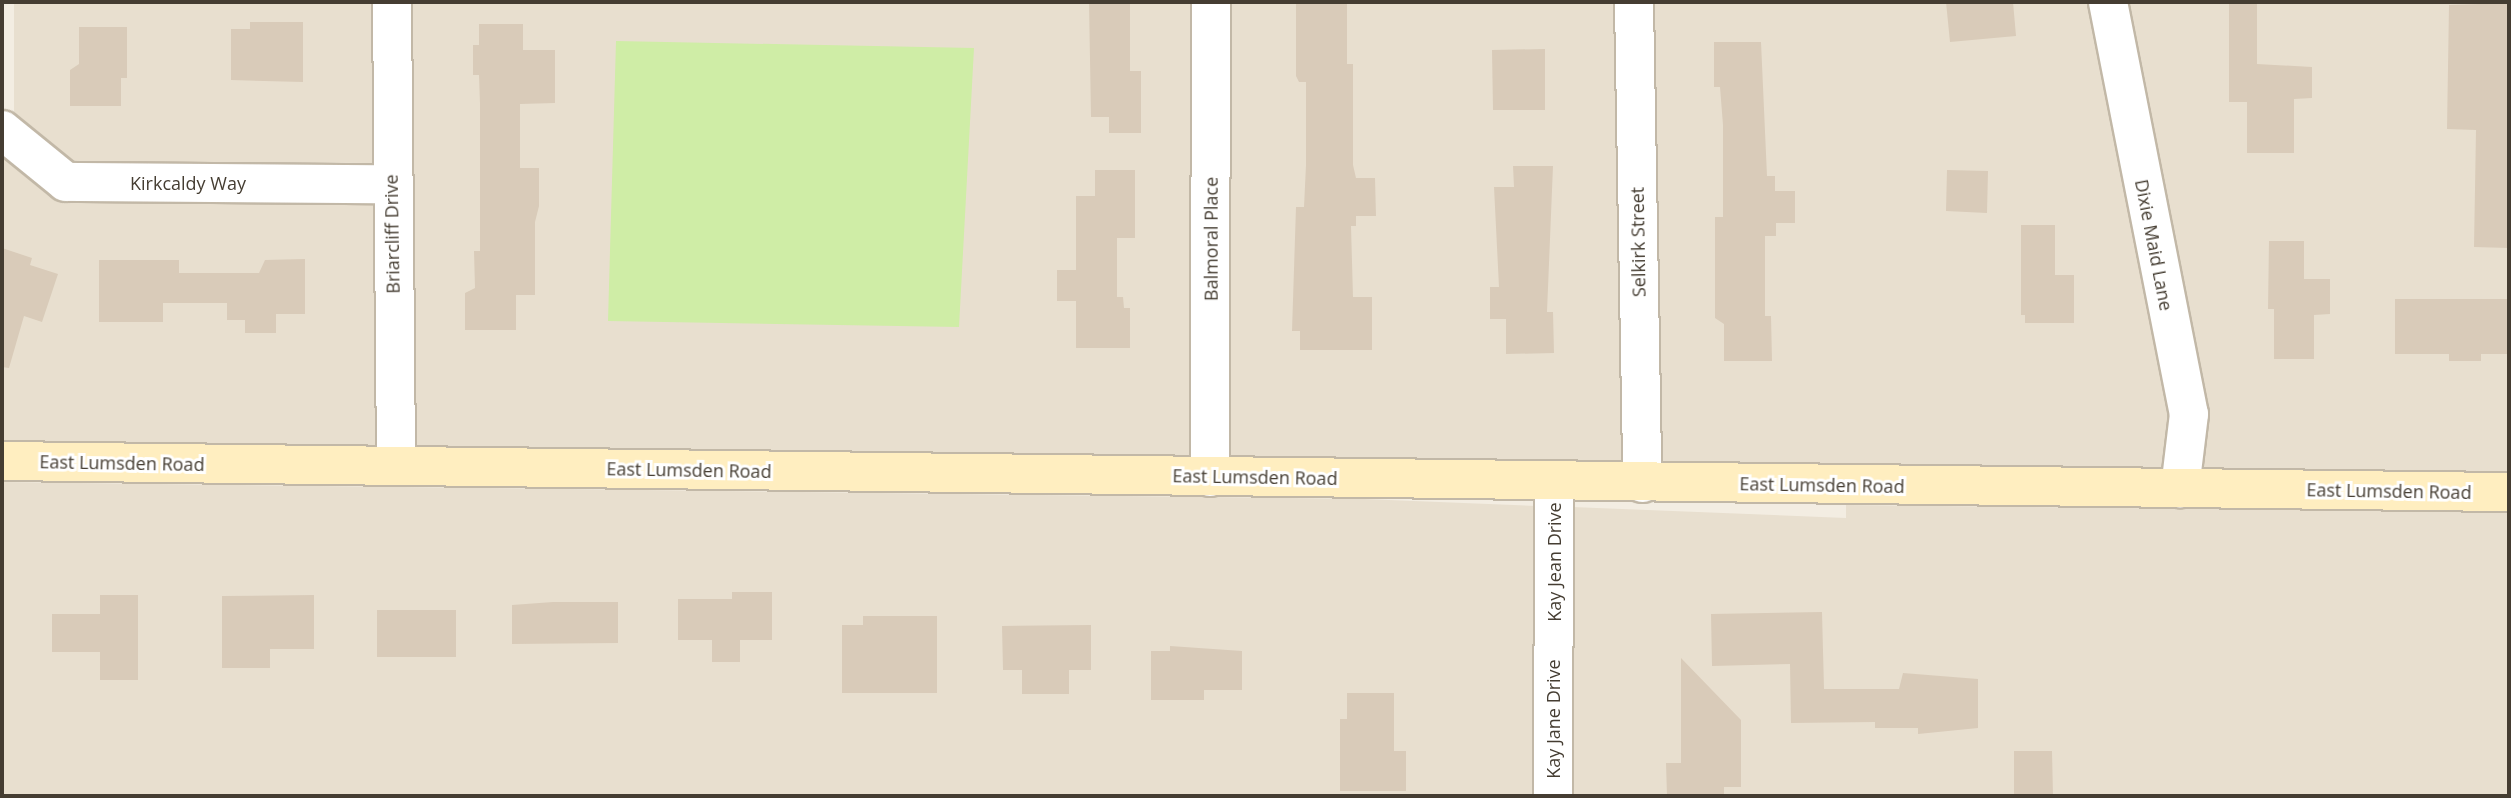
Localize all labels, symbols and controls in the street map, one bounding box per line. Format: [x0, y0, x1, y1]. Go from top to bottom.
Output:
street label: Kirkcaldy Way [130, 172, 246, 194]
street label: Briarcliff Drive [380, 174, 404, 294]
street label: Balmoral Place [1200, 177, 1222, 301]
street label: Dixie Maid Lane [2131, 178, 2177, 312]
street label: Selkirk Street [1626, 187, 1650, 297]
street label: East Lumsden Road [39, 451, 205, 475]
street label: East Lumsden Road [606, 458, 772, 482]
street label: East Lumsden Road [1172, 465, 1338, 489]
street label: East Lumsden Road [1739, 473, 1905, 497]
street label: East Lumsden Road [2306, 479, 2472, 503]
street label: Kay Jean Drive [1543, 502, 1565, 622]
street label: Kay Jane Drive [1542, 659, 1564, 779]

